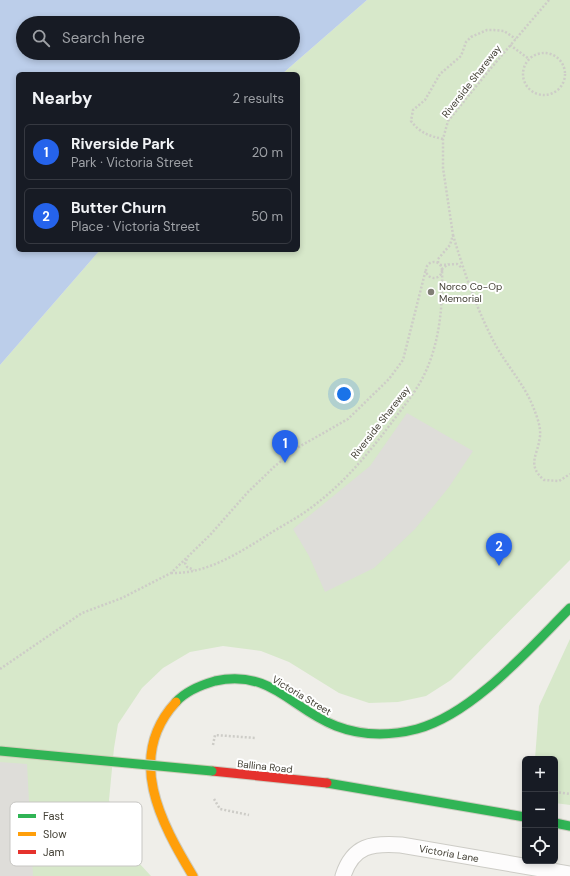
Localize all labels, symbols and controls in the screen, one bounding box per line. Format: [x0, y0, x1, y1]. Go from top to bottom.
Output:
search box [16, 16, 300, 60]
icon: search [30, 27, 52, 49]
text: Search here [62, 28, 145, 48]
street label: Riverside Shareway [439, 42, 504, 120]
text: Nearby [32, 87, 92, 109]
text: 2 results [233, 90, 284, 107]
text: Riverside Park [71, 134, 175, 154]
text: 1 [44, 144, 48, 161]
text: 20 m [252, 144, 283, 161]
text: Park · Victoria Street [71, 154, 193, 171]
text: Butter Churn [71, 198, 166, 218]
text: 2 [42, 208, 50, 225]
text: 50 m [251, 208, 283, 225]
text: Place · Victoria Street [71, 218, 200, 235]
place label: Norco Co-Op Memorial [439, 280, 502, 305]
marker: Norco Co-Op Memorial [426, 287, 436, 297]
street label: Riverside Shareway [348, 383, 413, 461]
your location [334, 384, 354, 404]
pin: 1 [272, 430, 298, 463]
pin: 2 [486, 533, 512, 566]
street label: Victoria Street [270, 673, 334, 718]
map controls [522, 756, 558, 864]
button: + [522, 756, 558, 792]
street label: Ballina Road [237, 757, 293, 776]
button: − [522, 792, 558, 828]
legend [10, 802, 142, 866]
text: Fast [43, 809, 64, 823]
text: Slow [43, 827, 67, 841]
button: locate [522, 828, 558, 864]
street label: Victoria Lane [418, 842, 480, 865]
text: Jam [43, 845, 64, 859]

